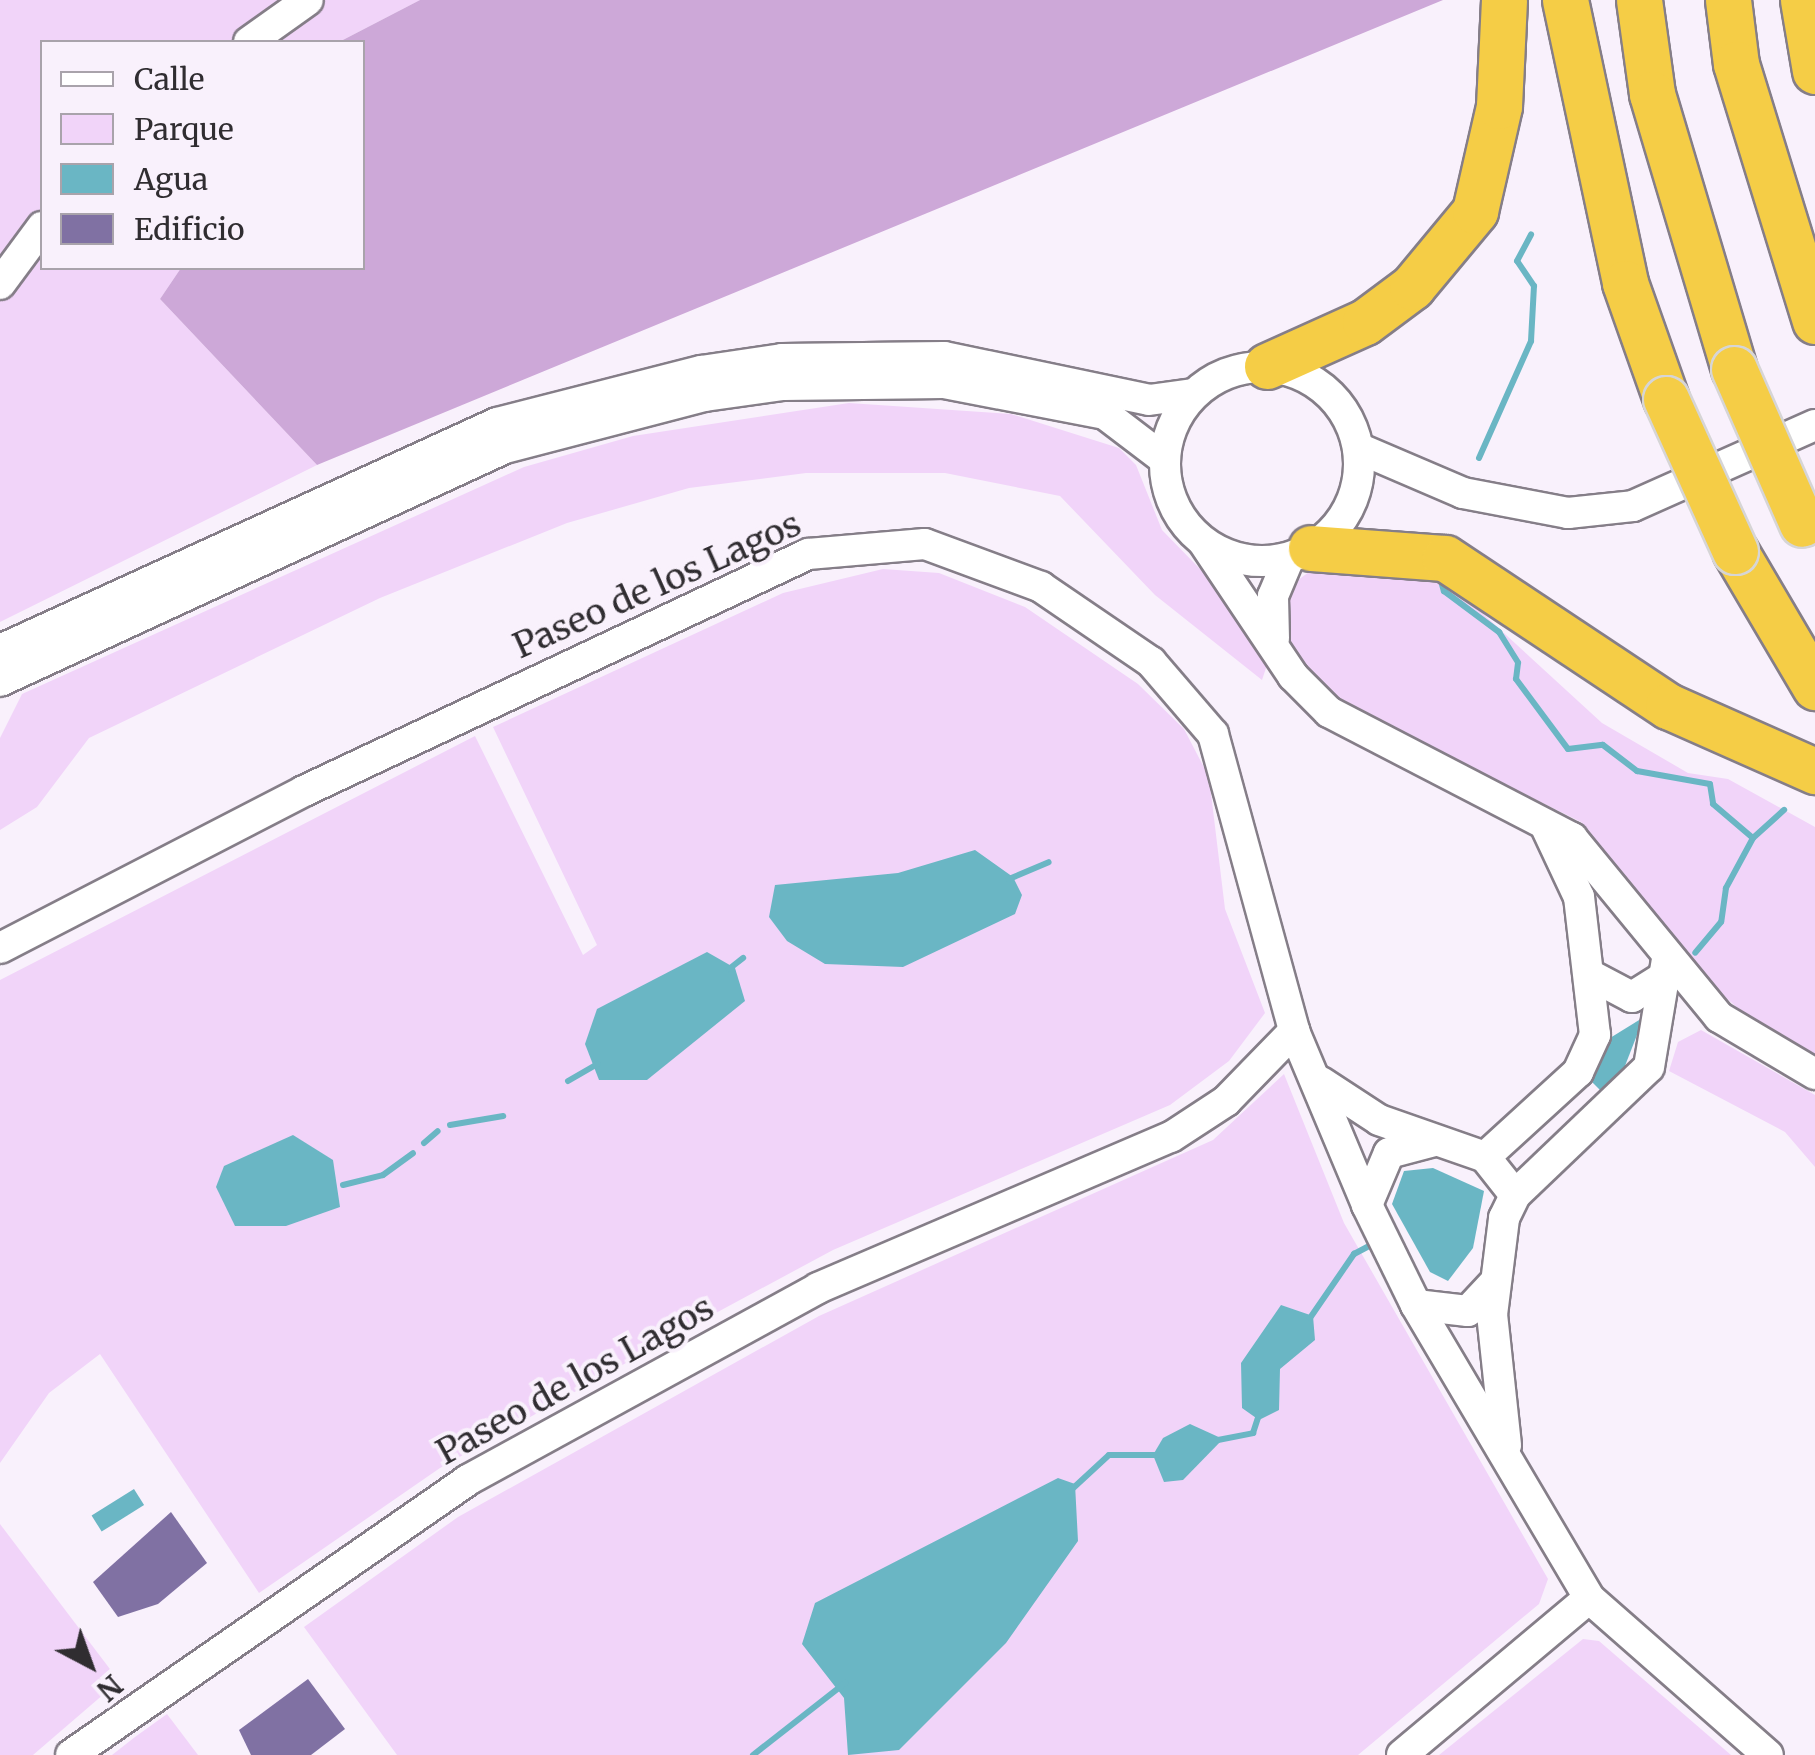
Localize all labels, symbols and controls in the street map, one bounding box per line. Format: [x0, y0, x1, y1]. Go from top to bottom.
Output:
legend [40, 40, 365, 270]
text: Calle [134, 60, 204, 98]
text: Parque [134, 110, 234, 148]
text: Agua [134, 160, 208, 198]
text: Edificio [134, 210, 245, 248]
street label: Paseo de los Lagos [507, 503, 807, 667]
street label: Paseo de los Lagos [429, 1286, 721, 1474]
north arrow [40, 1615, 140, 1715]
text: N [90, 1667, 130, 1708]

